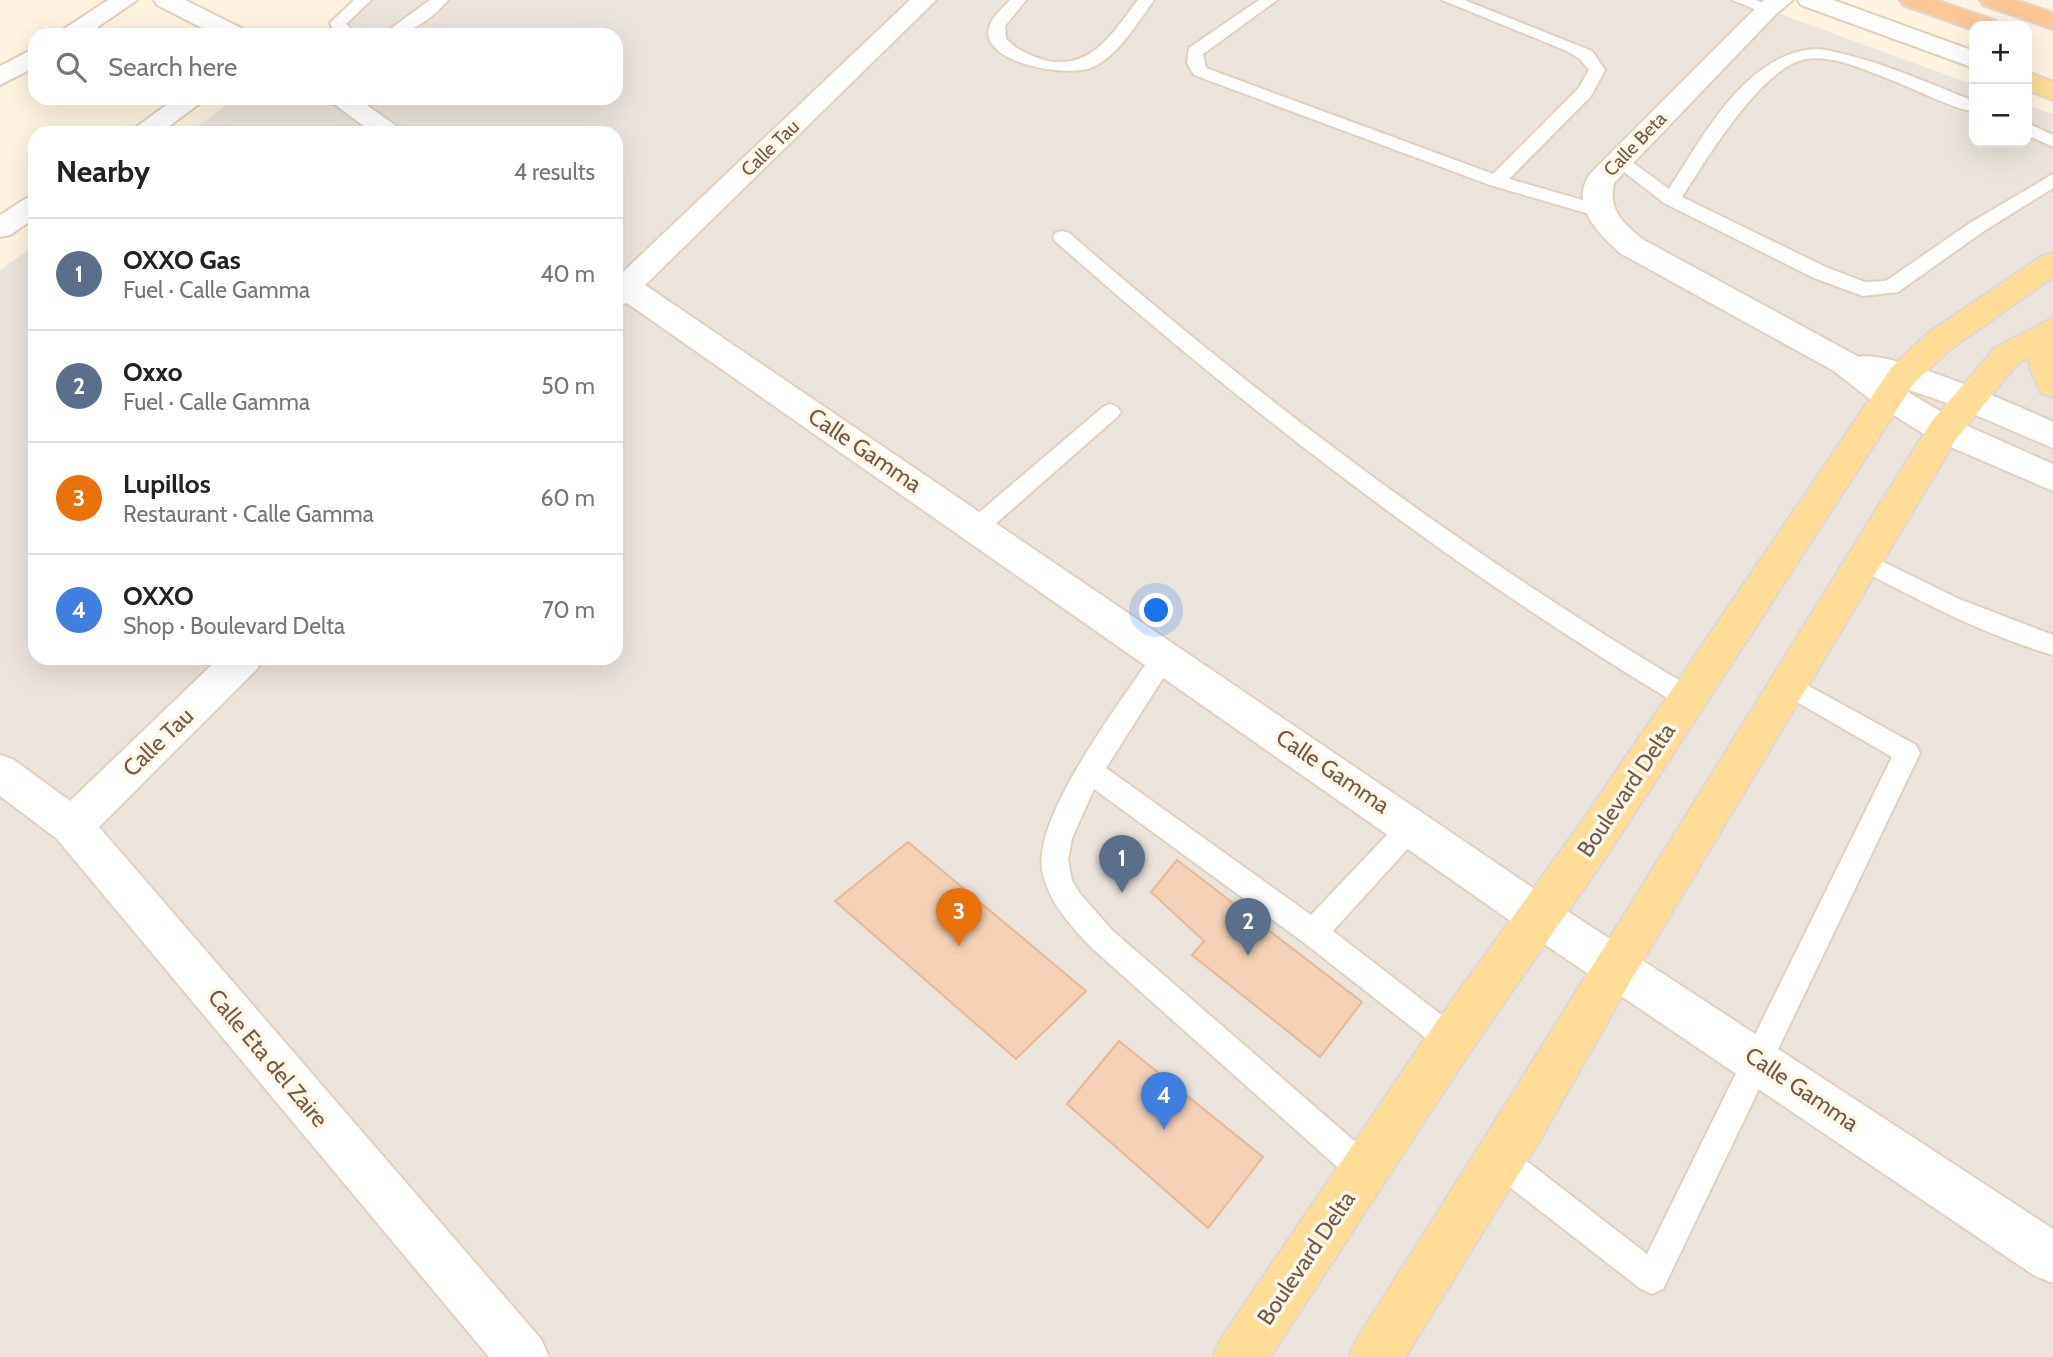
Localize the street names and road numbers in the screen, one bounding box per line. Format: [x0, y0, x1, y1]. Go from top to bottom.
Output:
street label: Calle Beta [1599, 107, 1671, 181]
street label: Calle Tau [736, 115, 804, 181]
street label: Calle Gamma [803, 402, 927, 498]
street label: Calle Tau [117, 702, 199, 782]
street label: Boulevard Delta [1571, 718, 1681, 862]
street label: Calle Gamma [1271, 723, 1395, 819]
street label: Calle Eta del Zaire [202, 983, 334, 1133]
street label: Calle Gamma [1740, 1041, 1864, 1137]
street label: Boulevard Delta [1251, 1186, 1361, 1330]

